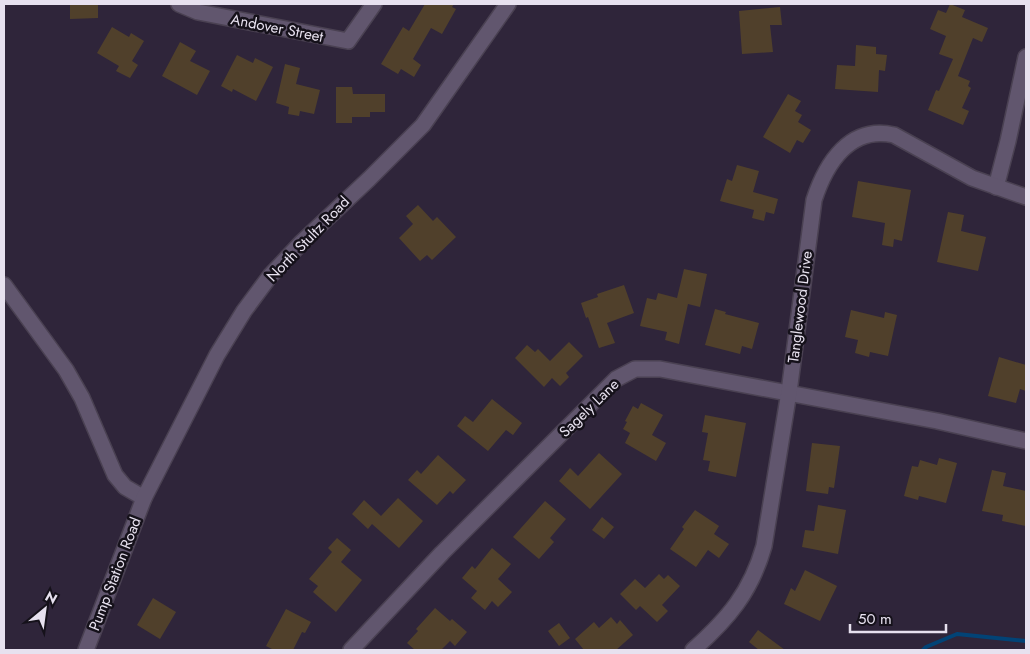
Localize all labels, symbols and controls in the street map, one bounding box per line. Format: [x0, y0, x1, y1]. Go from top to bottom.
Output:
street label: Andover Street [229, 8, 326, 48]
street label: North Stultz Road [261, 191, 355, 287]
street label: Tanglewood Drive [782, 249, 818, 364]
street label: Sagely Lane [554, 374, 624, 442]
street label: Pump Station Road [83, 514, 147, 634]
north arrow [20, 584, 70, 634]
text: N [42, 586, 61, 609]
scale bar [850, 602, 946, 634]
text: 50 m [858, 608, 892, 630]

